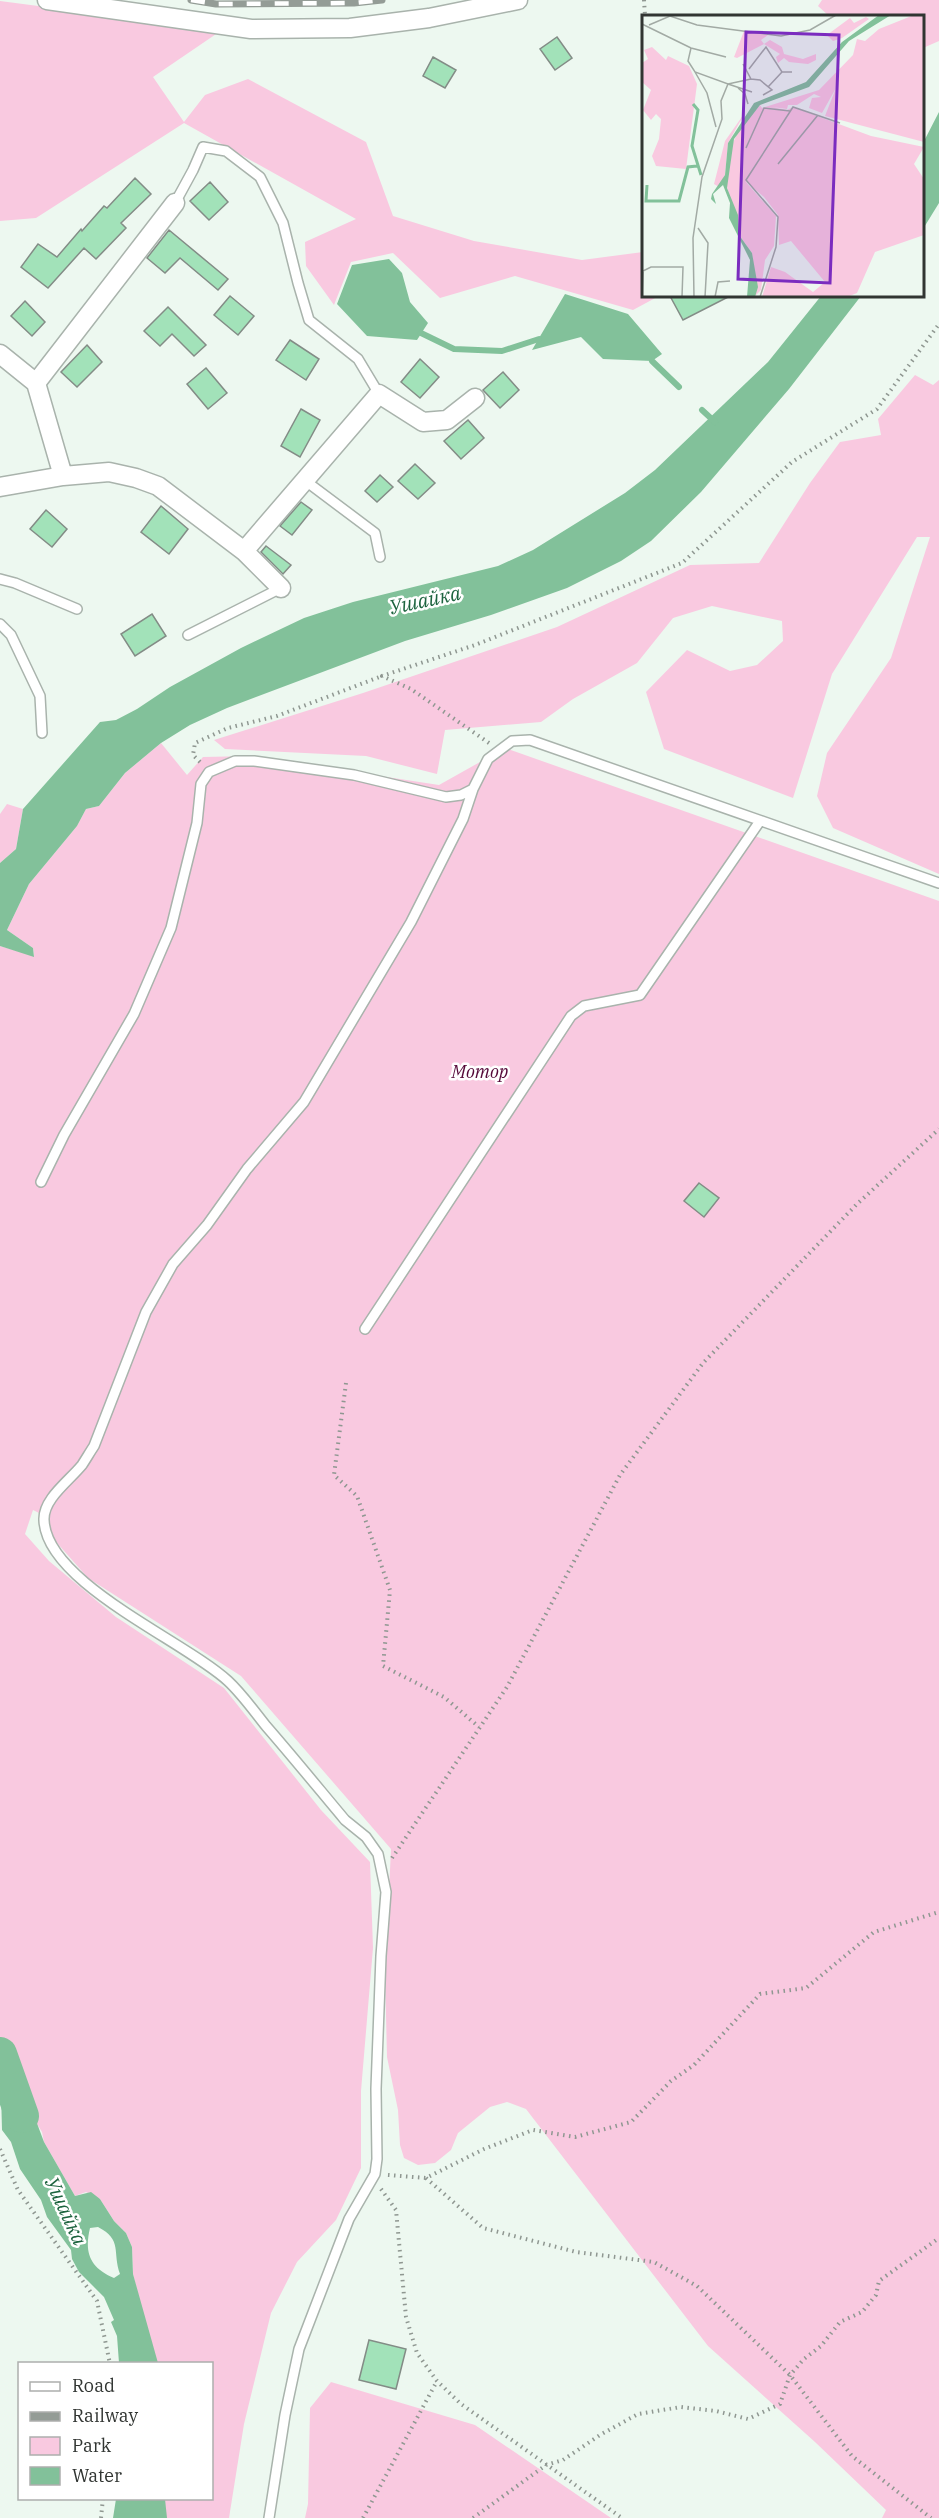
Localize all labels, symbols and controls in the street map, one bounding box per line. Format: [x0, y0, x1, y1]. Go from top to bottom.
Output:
inset map [642, 15, 924, 297]
water label: Ушайка [387, 579, 463, 620]
park label: Мотор [451, 1060, 508, 1083]
water label: Ушайка [39, 2172, 94, 2249]
legend [18, 2362, 213, 2500]
text: Road [72, 2374, 115, 2397]
text: Railway [72, 2404, 138, 2427]
text: Park [72, 2434, 112, 2457]
text: Water [72, 2464, 122, 2487]

